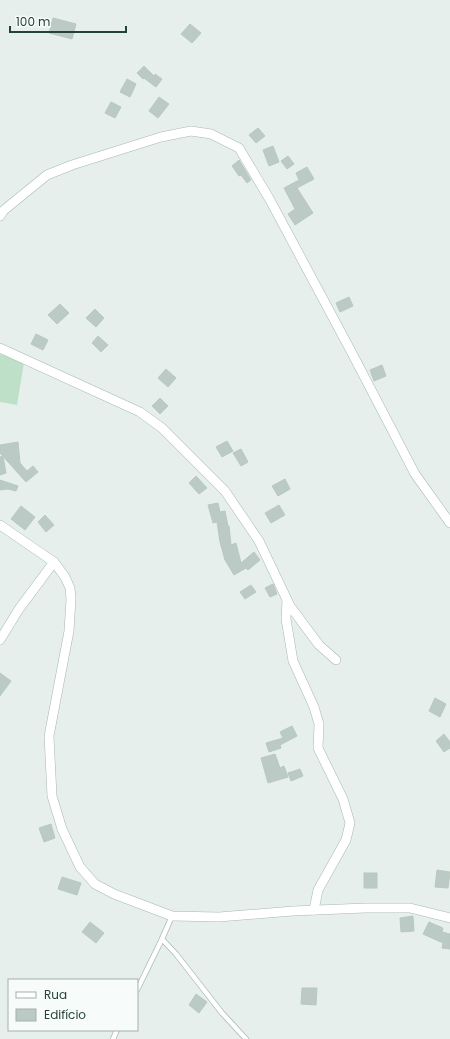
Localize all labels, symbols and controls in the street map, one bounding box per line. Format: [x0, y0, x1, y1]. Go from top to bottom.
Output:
scale bar [10, 8, 126, 34]
text: 100 m [16, 13, 50, 30]
legend [8, 979, 138, 1031]
text: Rua [44, 986, 67, 1003]
text: Edifício [44, 1006, 86, 1023]

